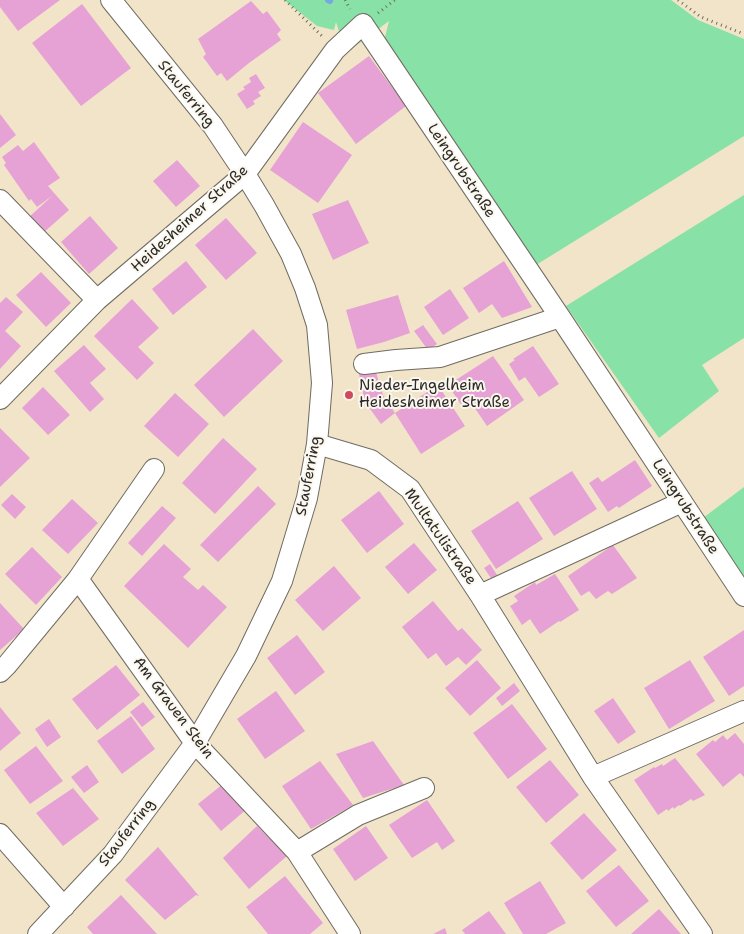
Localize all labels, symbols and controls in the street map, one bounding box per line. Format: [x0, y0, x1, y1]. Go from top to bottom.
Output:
street label: Stauferring [154, 57, 218, 131]
street label: Leingrubstraße [423, 121, 499, 221]
street label: Heidesheimer Straße [128, 162, 252, 276]
place label: Nieder-Ingelheim Heidesheimer Straße [359, 377, 510, 412]
marker: Nieder-Ingelheim Heidesheimer Straße [343, 389, 355, 401]
street label: Stauferring [292, 435, 326, 517]
street label: Leingrubstraße [648, 456, 722, 558]
street label: Multatulistraße [400, 485, 480, 589]
street label: Am Grauen Stein [129, 654, 217, 762]
street label: Stauferring [95, 796, 159, 870]

